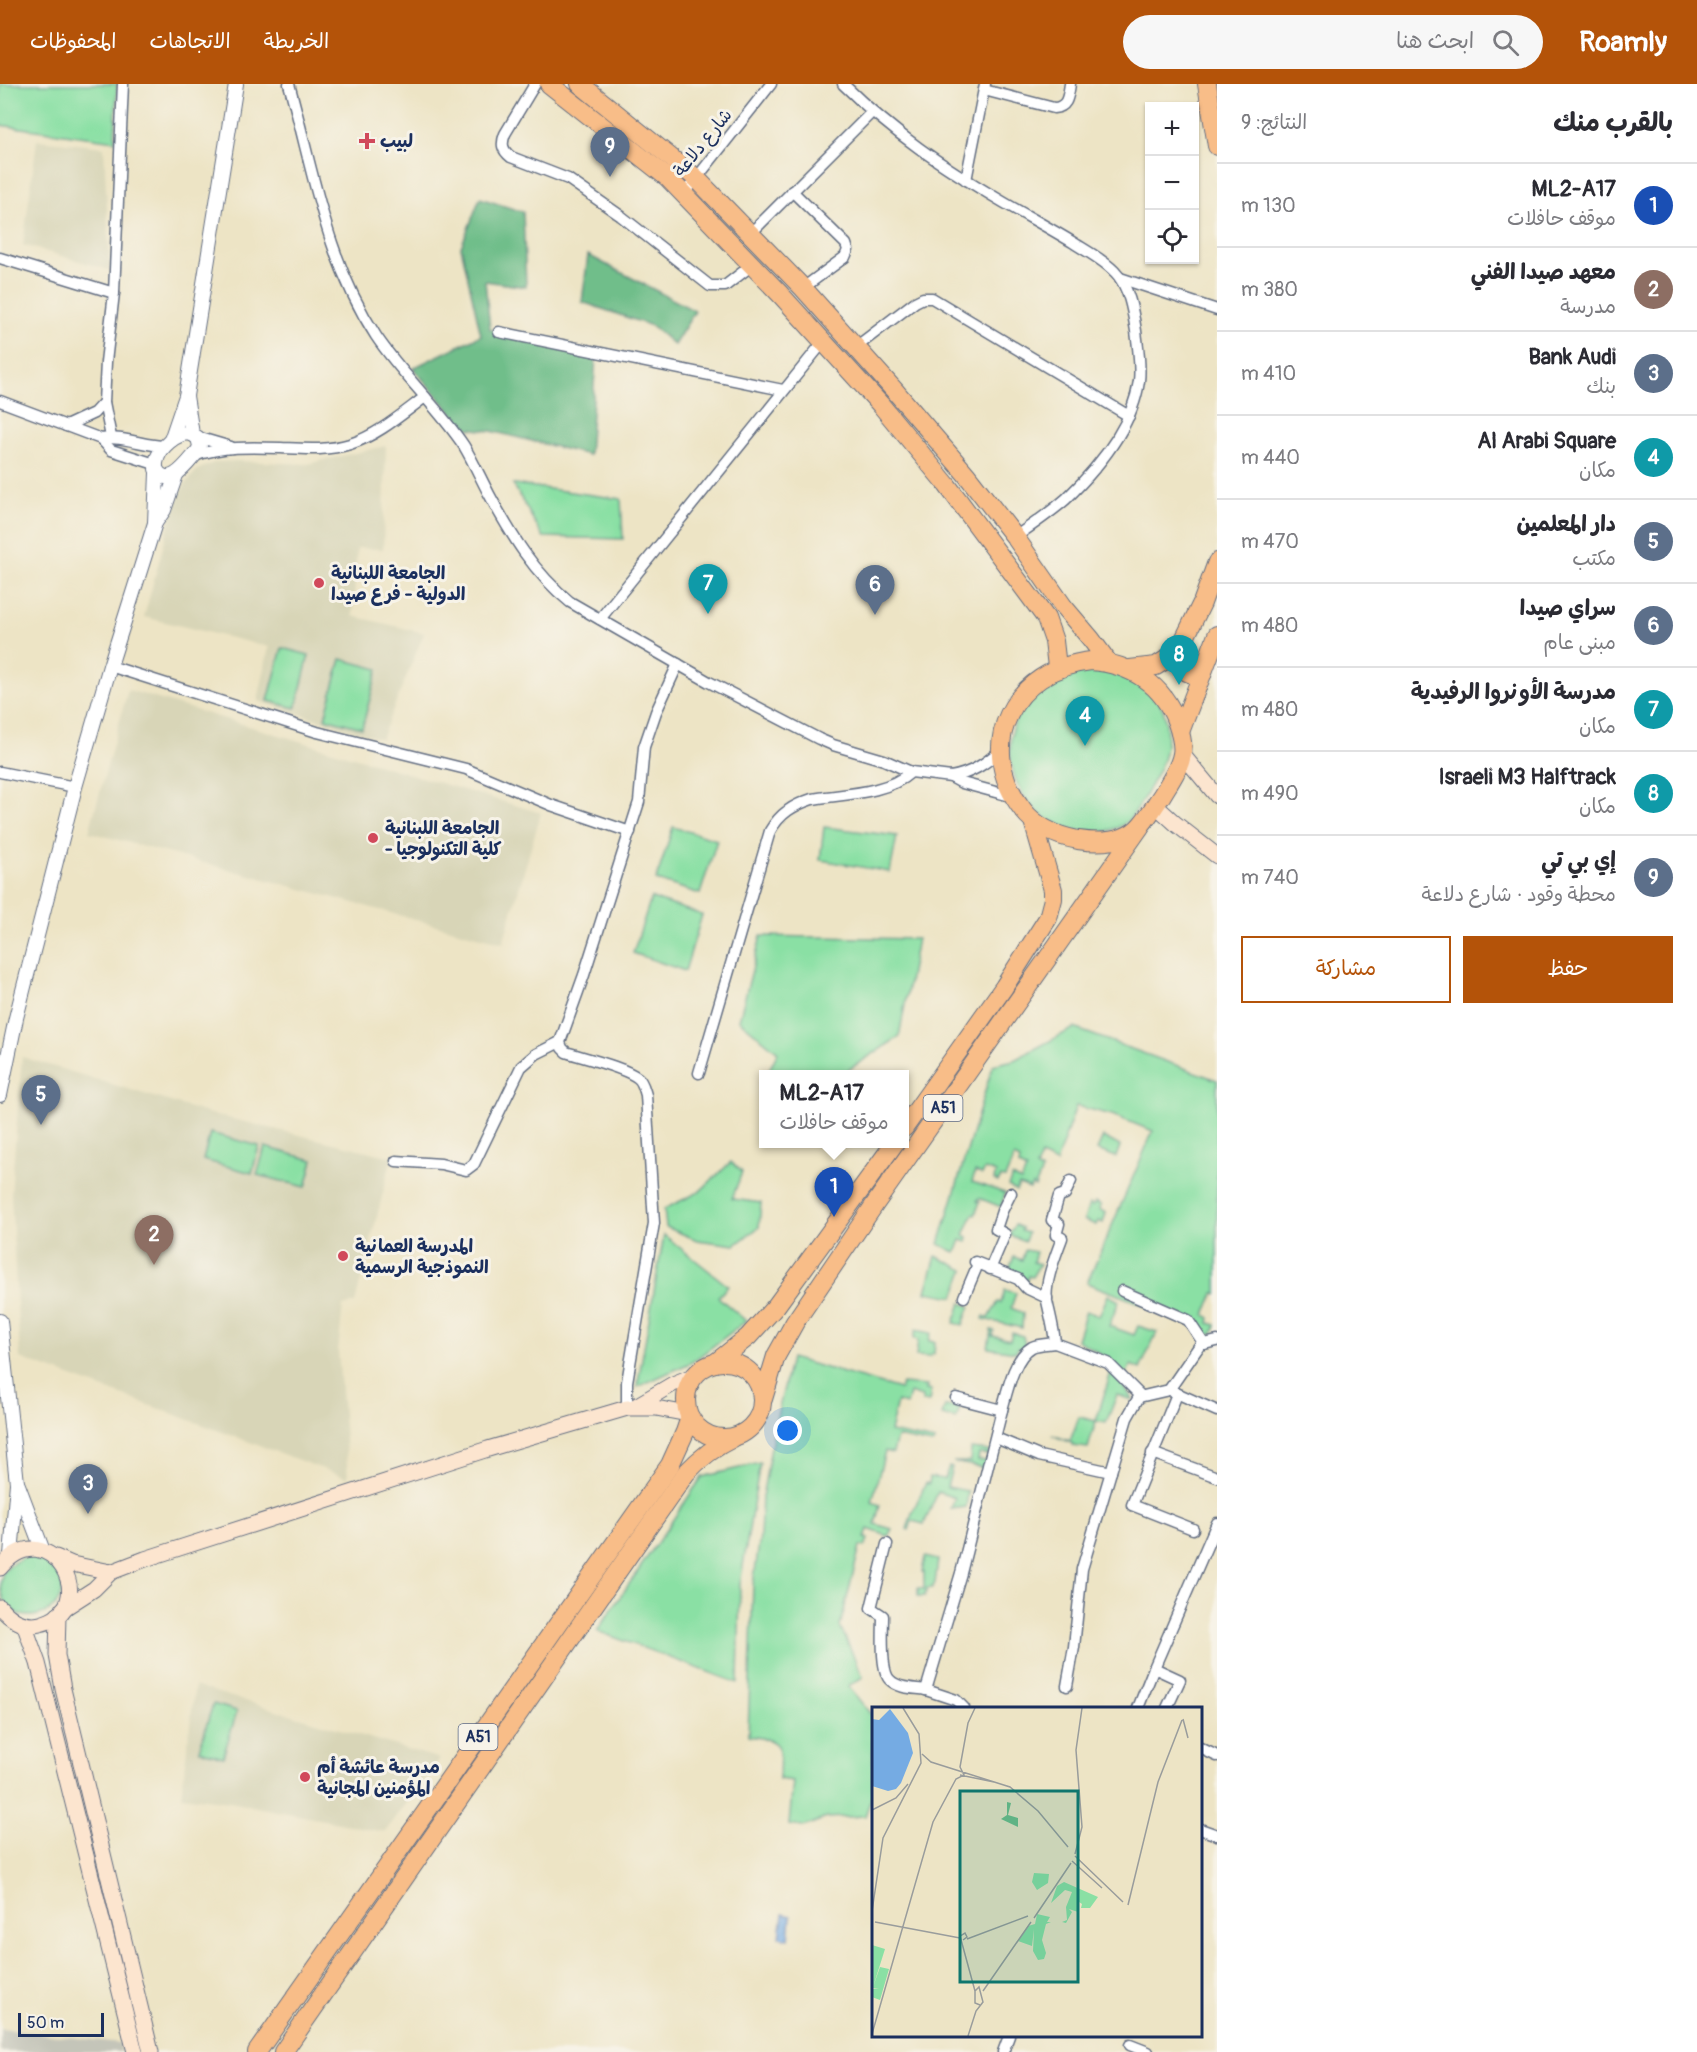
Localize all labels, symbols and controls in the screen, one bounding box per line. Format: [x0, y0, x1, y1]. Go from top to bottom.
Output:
search box [1123, 15, 1543, 69]
text: Roamly [1579, 25, 1667, 60]
icon: search [1489, 26, 1522, 59]
text: ابحث هنا [1396, 27, 1474, 55]
text: المحفوظات [30, 28, 116, 55]
text: الاتجاهات [149, 28, 231, 55]
text: الخريطة [264, 28, 329, 55]
map controls [1145, 102, 1199, 264]
button: + [1145, 102, 1199, 156]
street label: شارع دلاعة [668, 104, 738, 182]
text: بالقرب منك [1553, 107, 1673, 139]
text: النتائج: 9 [1241, 110, 1307, 135]
pin: 9 [590, 128, 630, 177]
place label: لبيب [380, 130, 413, 153]
marker: لبيب [358, 132, 376, 150]
button: − [1145, 156, 1199, 210]
text: ML2-A17 [1532, 175, 1616, 203]
text: 130 m [1241, 193, 1296, 218]
text: 1 [1650, 193, 1657, 218]
text: موقف حافلات [1507, 206, 1616, 231]
button: locate [1145, 210, 1199, 264]
text: معهد صيدا الفني [1471, 258, 1616, 286]
text: 380 m [1241, 277, 1298, 302]
text: 2 [1648, 277, 1659, 302]
text: مدرسة [1560, 294, 1616, 319]
text: Bank Audi [1528, 343, 1616, 371]
text: 410 m [1241, 361, 1296, 386]
text: 3 [1648, 361, 1659, 386]
text: بنك [1586, 374, 1616, 399]
text: Al Arabi Square [1477, 427, 1616, 455]
text: 440 m [1241, 445, 1300, 470]
text: 4 [1648, 445, 1659, 470]
text: مكان [1579, 458, 1616, 483]
text: دار المعلمين [1517, 510, 1616, 538]
text: 470 m [1241, 529, 1299, 554]
text: 5 [1648, 529, 1659, 554]
text: مكتب [1572, 546, 1616, 571]
place label: الجامعة اللبنانية الدولية - فرع صيدا [331, 562, 465, 606]
pin: 7 [688, 564, 728, 614]
pin: 6 [856, 566, 894, 615]
marker: الجامعة اللبنانية الدولية - فرع صيدا [312, 576, 326, 590]
text: سراي صيدا [1520, 594, 1616, 622]
text: 480 m [1241, 613, 1298, 638]
text: 6 [1648, 613, 1659, 638]
text: مبنى عام [1543, 630, 1616, 655]
pin: 8 [1160, 636, 1198, 685]
text: مدرسة الأونروا الرفيدية [1411, 678, 1616, 706]
pin: 4 [1066, 696, 1104, 746]
text: 480 m [1241, 697, 1298, 722]
text: 7 [1648, 697, 1659, 722]
text: مكان [1579, 714, 1616, 739]
text: Israeli M3 Halftrack [1439, 763, 1616, 791]
text: 490 m [1241, 781, 1299, 806]
text: 8 [1648, 781, 1659, 806]
text: مكان [1579, 794, 1616, 819]
place label: الجامعة اللبنانية - كلية التكنولوجيا [385, 817, 502, 861]
marker: الجامعة اللبنانية - كلية التكنولوجيا [366, 831, 380, 845]
text: إي بي تي [1541, 846, 1616, 874]
text: 740 m [1241, 865, 1299, 890]
text: 9 [1648, 865, 1659, 890]
text: محطة وقود · شارع دلاعة [1421, 882, 1616, 907]
button: مشاركة [1241, 936, 1451, 1003]
button: حفظ [1463, 936, 1673, 1003]
popup [759, 1070, 909, 1148]
pin: 5 [22, 1076, 60, 1125]
text: ML2-A17 [779, 1079, 864, 1107]
road number: A51 [924, 1095, 962, 1121]
text: موقف حافلات [779, 1110, 889, 1135]
pin: 1 [814, 1168, 854, 1217]
pin: 2 [134, 1216, 174, 1265]
place label: المدرسة العمانية النموذجية الرسمية [355, 1235, 489, 1279]
marker: المدرسة العمانية النموذجية الرسمية [336, 1249, 350, 1263]
your location [773, 1416, 802, 1445]
pin: 3 [68, 1464, 107, 1514]
inset map [872, 1707, 1202, 2037]
road number: A51 [458, 1724, 498, 1750]
place label: مدرسة عائشة أم المؤمنين المجانية [317, 1756, 440, 1800]
marker: مدرسة عائشة أم المؤمنين المجانية [298, 1770, 312, 1784]
scale bar [18, 2010, 104, 2038]
text: 50 m [27, 2013, 64, 2033]

